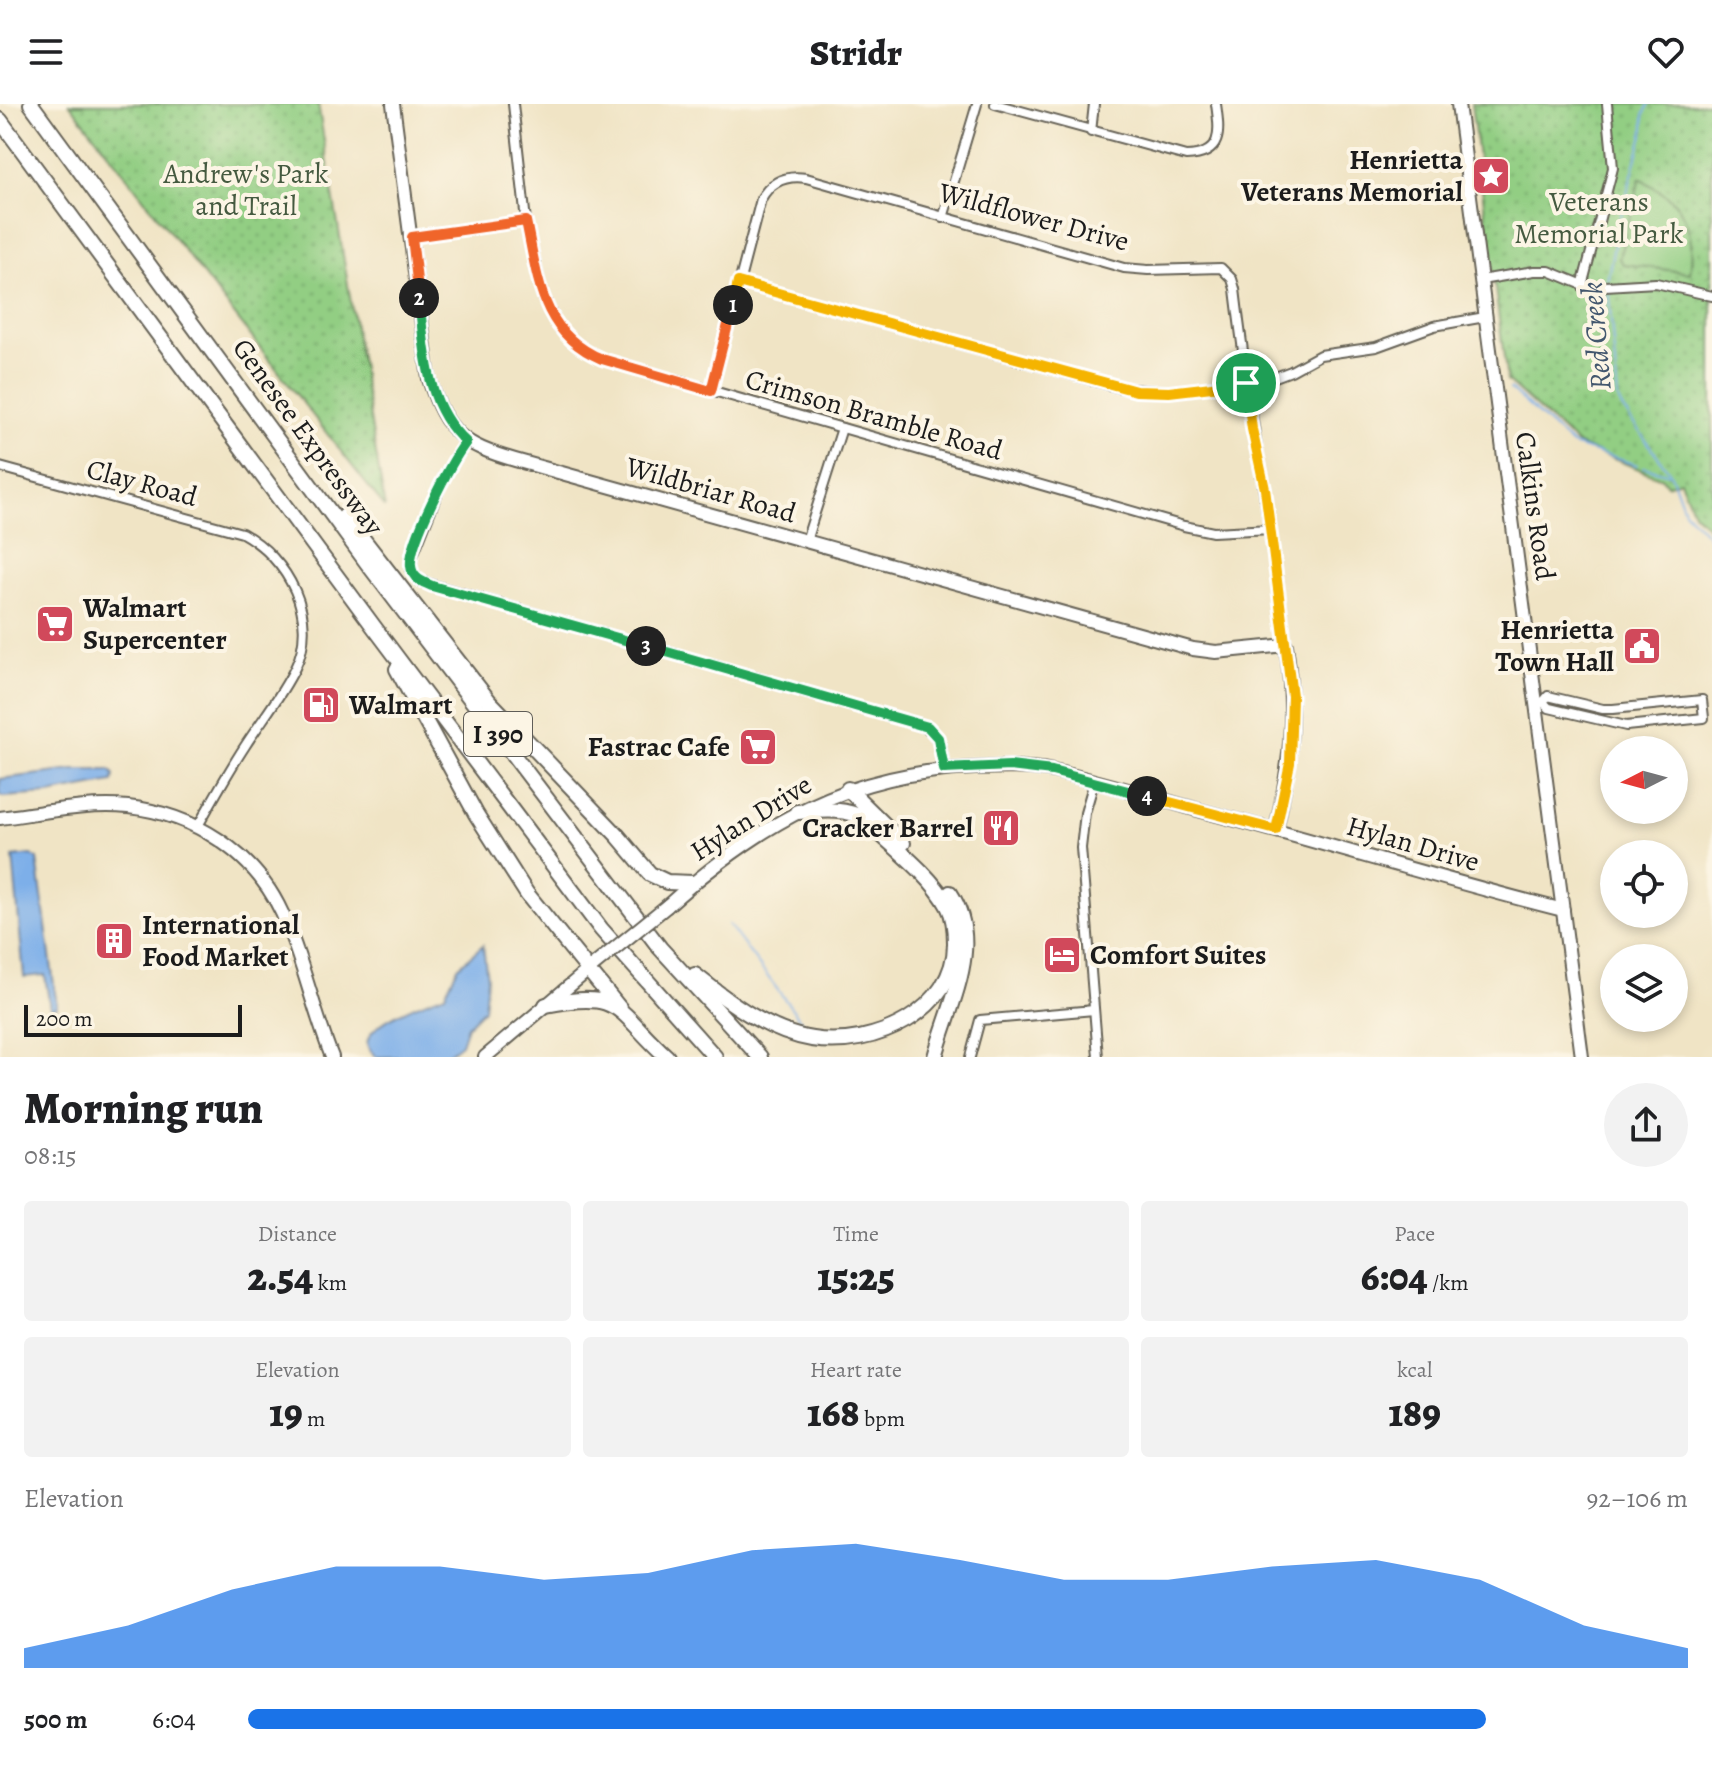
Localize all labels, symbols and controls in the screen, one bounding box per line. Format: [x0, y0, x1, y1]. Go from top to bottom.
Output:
text: Stridr [810, 28, 902, 77]
icon: menu [24, 30, 68, 74]
icon: heart [1644, 30, 1688, 74]
place label: Henrietta Veterans Memorial [1240, 141, 1464, 211]
park label: Andrew's Park and Trail [163, 155, 329, 225]
place icon: Henrietta Veterans Memorial [1470, 155, 1512, 197]
street label: Wildflower Drive [934, 173, 1133, 261]
park label: Veterans Memorial Park [1514, 183, 1684, 253]
pin: 2 [399, 278, 439, 318]
water label: Red Creek [1571, 280, 1621, 392]
text: 2 [414, 283, 424, 313]
pin: 1 [713, 285, 753, 325]
text: 1 [729, 290, 737, 320]
street label: Genesee Expressway [224, 331, 393, 544]
pin [1212, 349, 1280, 417]
street label: Crimson Bramble Road [741, 360, 1008, 470]
icon: arrive [1224, 361, 1268, 405]
street label: Calkins Road [1506, 429, 1564, 584]
street label: Wildbriar Road [621, 447, 801, 533]
street label: Clay Road [82, 450, 203, 516]
place label: Walmart Supercenter [82, 589, 227, 659]
supermarket icon: Walmart Supercenter [34, 603, 76, 645]
place label: Henrietta Town Hall [1495, 611, 1615, 681]
public building icon: Henrietta Town Hall [1621, 625, 1663, 667]
pin: 3 [626, 626, 666, 666]
text: 3 [641, 631, 651, 661]
fuel station icon: Walmart [300, 684, 342, 726]
place label: Walmart [348, 686, 453, 724]
road number: I 390 [464, 712, 532, 756]
supermarket icon: Fastrac Cafe [737, 726, 779, 768]
place label: Fastrac Cafe [587, 728, 730, 766]
north arrow [1600, 736, 1688, 824]
map controls [1600, 736, 1688, 1032]
street label: Hylan Drive [683, 766, 819, 870]
pin: 4 [1127, 776, 1167, 816]
text: 4 [1142, 781, 1152, 811]
restaurant icon: Cracker Barrel [980, 807, 1022, 849]
street label: Hylan Drive [1342, 807, 1484, 881]
place label: Cracker Barrel [802, 809, 974, 847]
button: locate [1600, 840, 1688, 928]
place label: International Food Market [142, 906, 300, 976]
building icon: International Food Market [93, 920, 135, 962]
hotel icon: Comfort Suites [1041, 934, 1083, 976]
place label: Comfort Suites [1090, 936, 1266, 974]
button: layers [1600, 944, 1688, 1032]
scale bar [24, 1001, 242, 1037]
text: 200 m [36, 1004, 93, 1034]
text: Morning run [24, 1078, 263, 1138]
button: share [1604, 1083, 1688, 1167]
text: 08:15 [24, 1138, 77, 1173]
text: Distance [258, 1219, 337, 1249]
text: Time [833, 1219, 879, 1249]
text: Pace [1394, 1219, 1435, 1249]
text: 2.54 [248, 1249, 314, 1304]
text: 15:25 [817, 1249, 895, 1304]
text: 6:04 [1361, 1249, 1428, 1304]
text: km [314, 1268, 347, 1298]
text: /km [1428, 1268, 1469, 1298]
text: Elevation [255, 1355, 340, 1385]
text: Heart rate [810, 1355, 902, 1385]
text: kcal [1397, 1355, 1432, 1385]
text: 19 [269, 1385, 303, 1440]
text: 168 [807, 1385, 860, 1440]
text: 189 [1388, 1385, 1441, 1440]
text: m [303, 1404, 325, 1434]
text: bpm [860, 1404, 905, 1434]
text: Elevation [24, 1481, 124, 1516]
text: 92–106 m [1586, 1481, 1688, 1516]
text: 500 m [24, 1702, 88, 1737]
text: 6:04 [152, 1702, 196, 1737]

